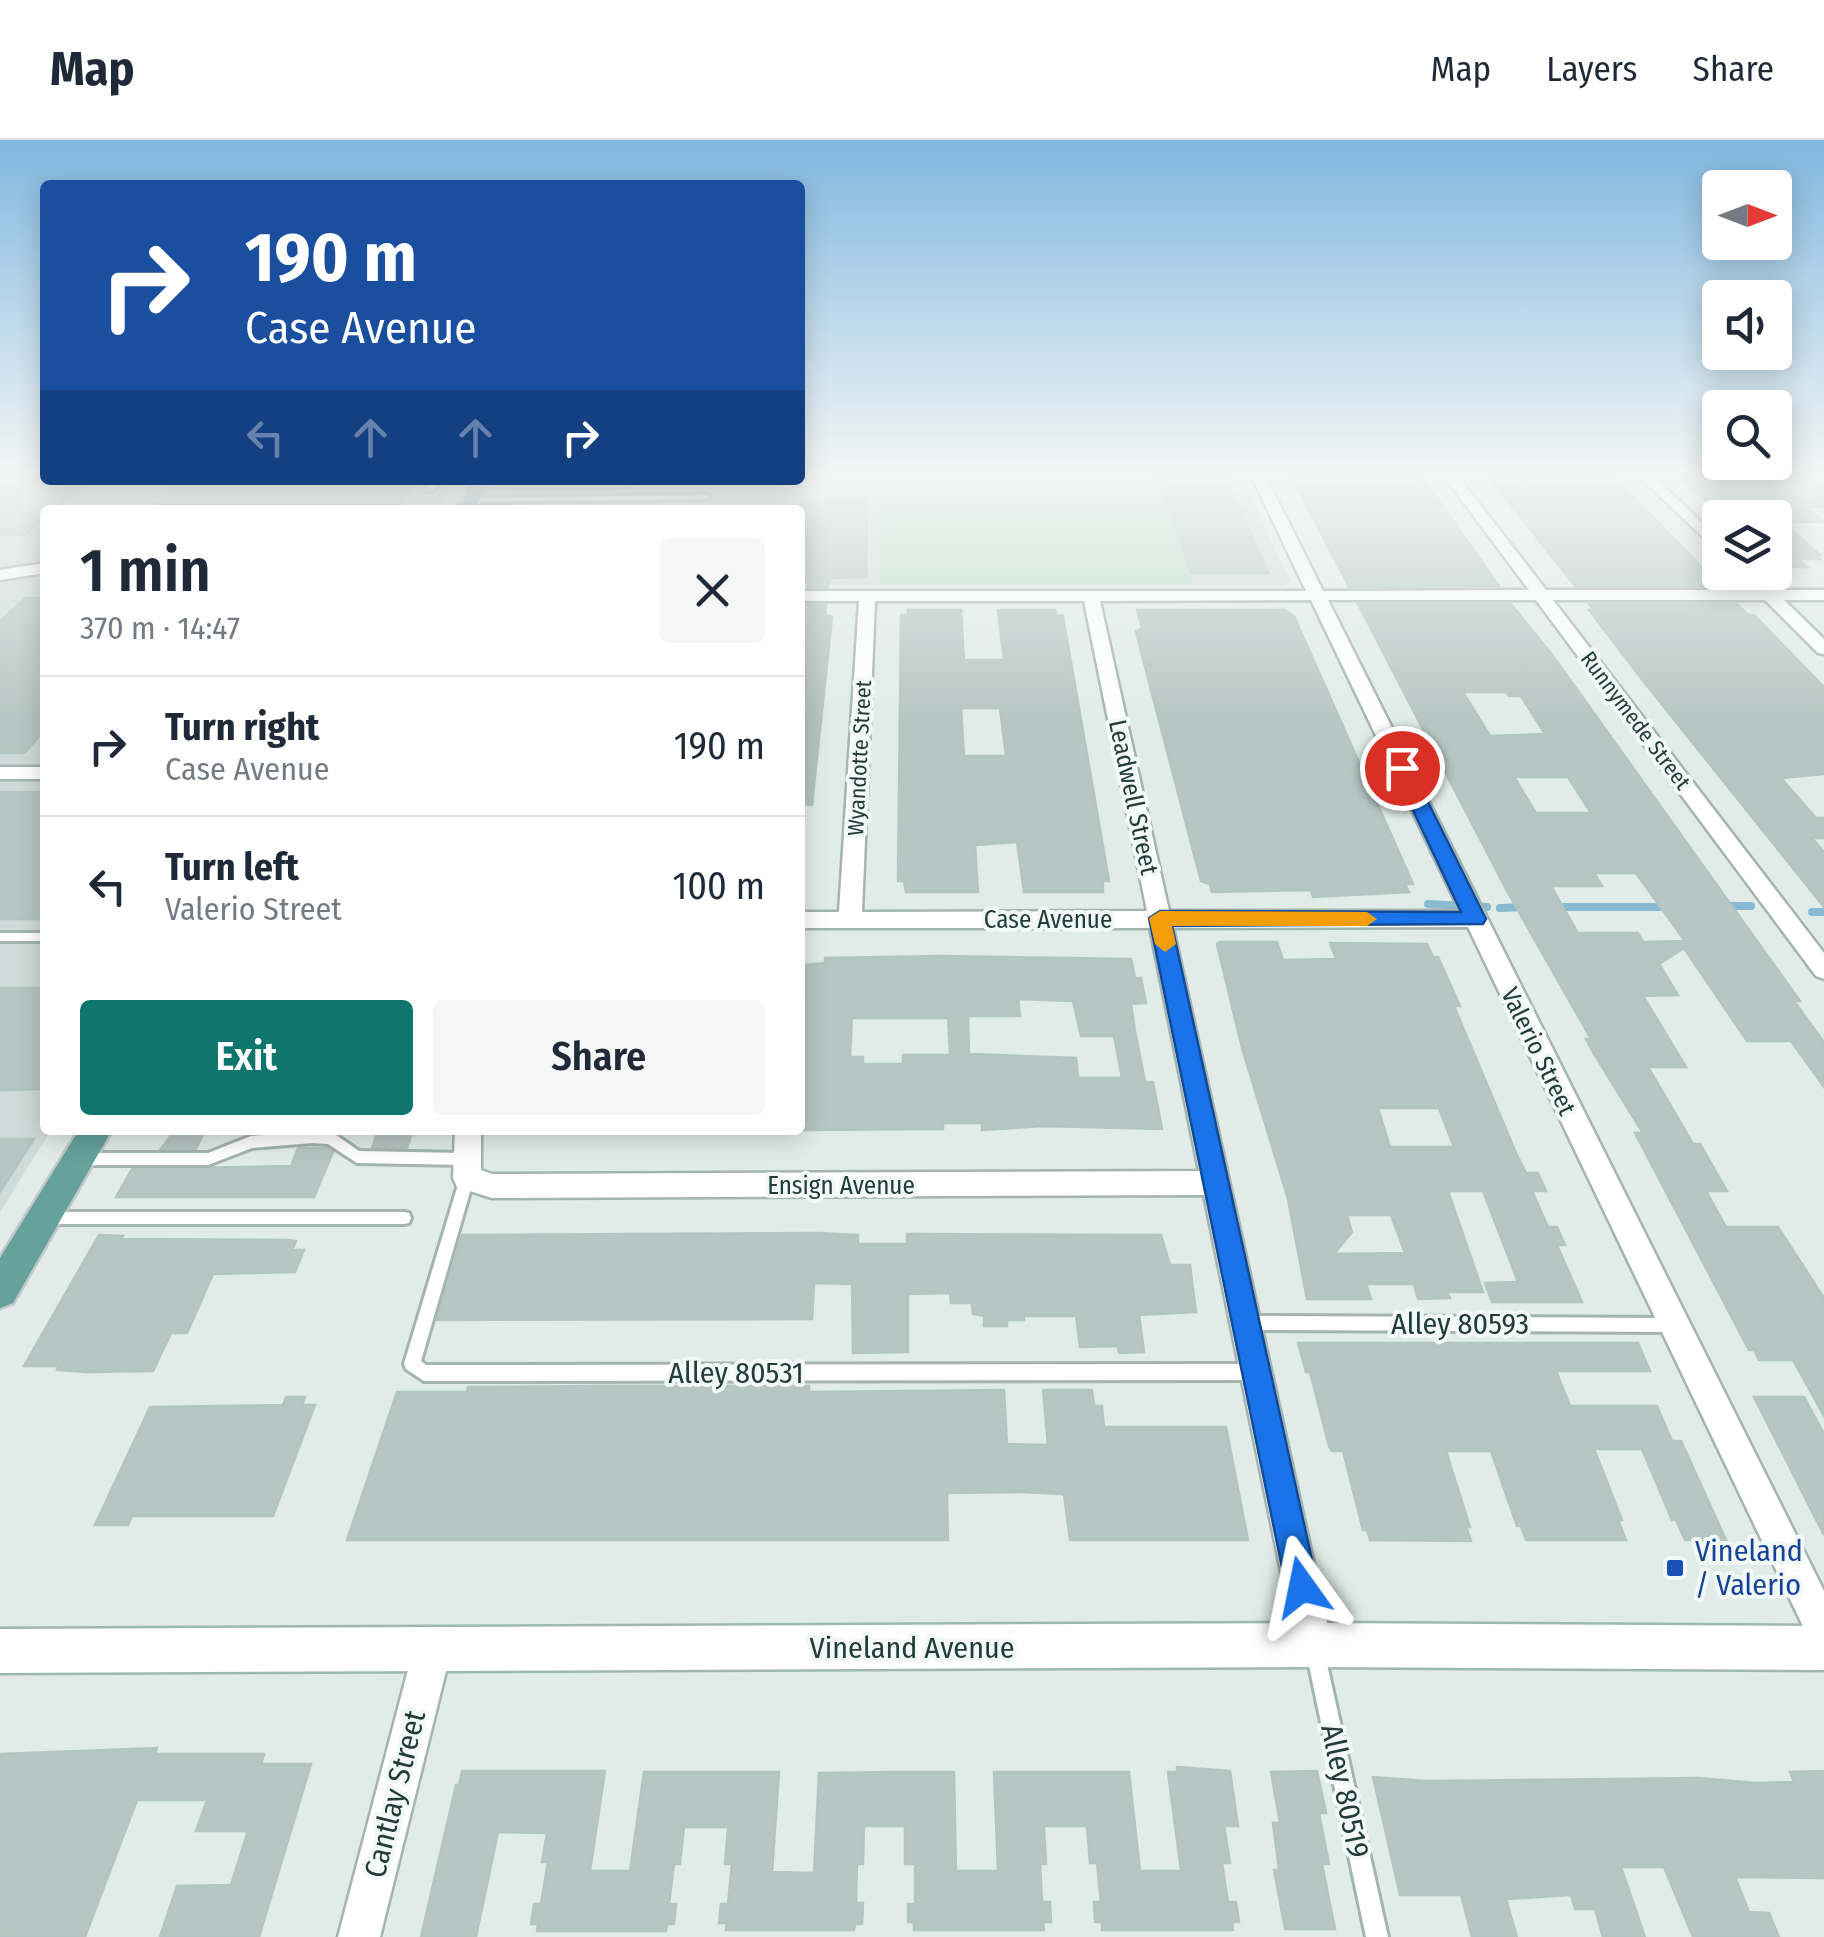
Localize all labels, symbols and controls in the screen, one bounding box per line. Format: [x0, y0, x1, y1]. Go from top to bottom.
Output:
text: Map [50, 40, 134, 98]
text: Map [1431, 48, 1491, 90]
text: Layers [1546, 48, 1638, 90]
text: Share [1693, 48, 1774, 90]
north arrow [1702, 170, 1792, 260]
map controls [1702, 170, 1792, 590]
text: 190 m [245, 216, 417, 300]
icon: right [80, 220, 210, 350]
button: sound [1702, 280, 1792, 370]
text: Case Avenue [245, 301, 476, 355]
button: search [1702, 390, 1792, 480]
icon: left [238, 410, 293, 465]
icon: ahead [343, 410, 398, 465]
icon: ahead [448, 410, 503, 465]
icon: right [553, 410, 608, 465]
button: layers [1702, 500, 1792, 590]
text: 1 min [80, 535, 211, 607]
button: close [660, 538, 765, 643]
text: 370 m · 14:47 [80, 609, 240, 647]
street label: Runnymede Street [1575, 646, 1697, 795]
street label: Wyandotte Street [842, 679, 877, 837]
text: Turn right [165, 704, 319, 750]
street label: Leadwell Street [1102, 717, 1164, 878]
icon: right [80, 719, 135, 774]
text: 190 m [674, 723, 765, 769]
pin [1360, 726, 1445, 811]
icon: arrive [1375, 741, 1430, 796]
text: Case Avenue [165, 750, 330, 788]
text: Turn left [165, 844, 299, 890]
icon: left [80, 859, 135, 914]
text: 100 m [672, 863, 765, 909]
text: Valerio Street [165, 890, 342, 928]
street label: Case Avenue [984, 905, 1112, 935]
street label: Valerio Street [1494, 983, 1582, 1121]
button: Exit [80, 1000, 413, 1115]
button: Share [433, 1000, 765, 1115]
street label: Ensign Avenue [767, 1171, 915, 1201]
street label: Alley 80593 [1391, 1306, 1529, 1342]
street label: Alley 80531 [668, 1355, 804, 1391]
place label: Vineland / Valerio [1695, 1533, 1803, 1603]
position arrow [1250, 1535, 1354, 1639]
marker: Vineland / Valerio [1664, 1557, 1686, 1579]
street label: Vineland Avenue [809, 1630, 1015, 1666]
street label: Cantlay Street [357, 1706, 433, 1881]
street label: Alley 80519 [1313, 1721, 1377, 1861]

